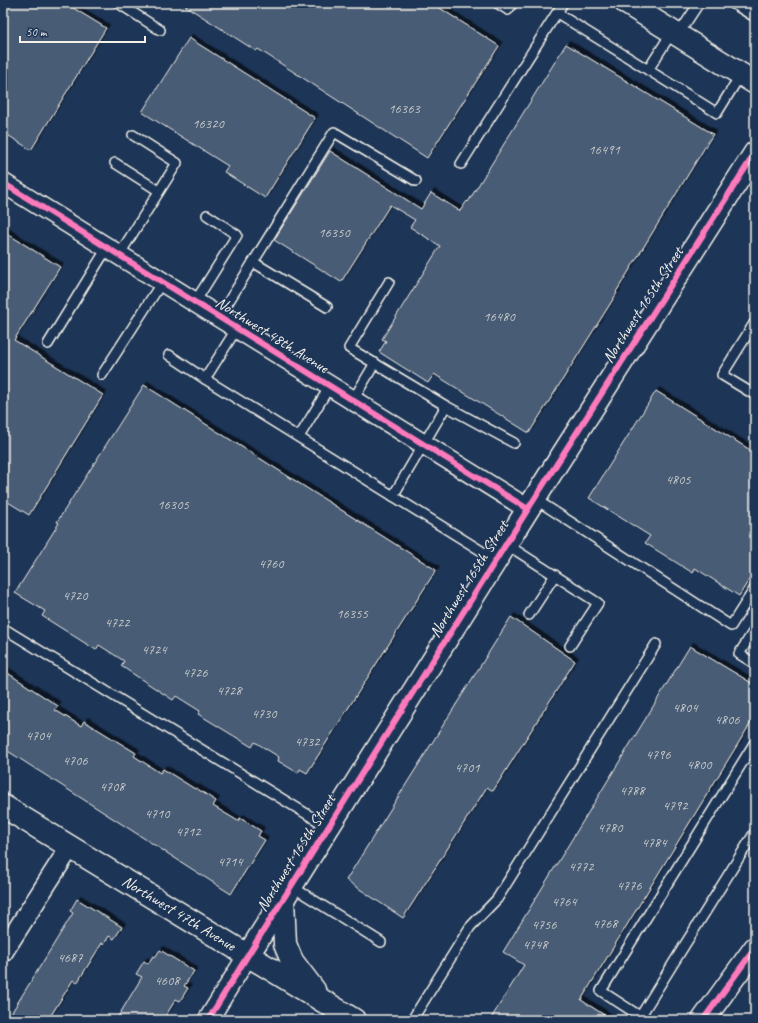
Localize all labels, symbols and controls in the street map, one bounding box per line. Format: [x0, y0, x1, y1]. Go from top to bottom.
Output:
scale bar [20, 18, 145, 44]
text: 50 m [26, 24, 48, 40]
house number: 16363 [388, 100, 421, 117]
house number: 16320 [192, 115, 225, 132]
house number: 16491 [588, 141, 620, 158]
house number: 16350 [318, 224, 351, 241]
street label: Northwest 165th Street [598, 242, 689, 367]
street label: Northwest 48th Avenue [212, 292, 334, 379]
house number: 16480 [483, 308, 516, 325]
house number: 4805 [665, 471, 691, 488]
house number: 16305 [157, 496, 189, 513]
street label: Northwest 165th Street [425, 515, 514, 641]
house number: 4760 [258, 555, 285, 572]
house number: 4720 [62, 587, 89, 604]
house number: 16355 [336, 605, 368, 622]
house number: 4722 [104, 614, 131, 631]
house number: 4724 [141, 641, 168, 658]
house number: 4726 [182, 664, 208, 681]
house number: 4728 [216, 682, 243, 699]
house number: 4804 [672, 699, 699, 716]
house number: 4730 [251, 705, 278, 722]
house number: 4806 [714, 711, 740, 728]
house number: 4704 [25, 727, 52, 744]
house number: 4732 [294, 733, 321, 750]
house number: 4796 [645, 746, 671, 763]
house number: 4706 [62, 752, 88, 769]
house number: 4800 [686, 756, 713, 773]
house number: 4701 [454, 759, 480, 776]
house number: 4708 [99, 778, 126, 795]
house number: 4788 [619, 782, 646, 799]
street label: Northwest 165th Street [252, 789, 341, 915]
house number: 4792 [662, 797, 689, 814]
house number: 4710 [144, 805, 171, 822]
house number: 4780 [597, 819, 624, 836]
house number: 4712 [175, 823, 202, 840]
house number: 4784 [641, 834, 668, 851]
house number: 4714 [217, 853, 244, 870]
house number: 4772 [568, 858, 595, 875]
street label: Northwest 47th Avenue [118, 871, 241, 956]
house number: 4776 [616, 877, 642, 894]
house number: 4764 [551, 893, 578, 910]
house number: 4768 [592, 915, 619, 932]
house number: 4756 [531, 916, 557, 933]
house number: 4748 [522, 936, 549, 953]
house number: 4687 [57, 949, 83, 966]
house number: 4608 [154, 972, 181, 989]

